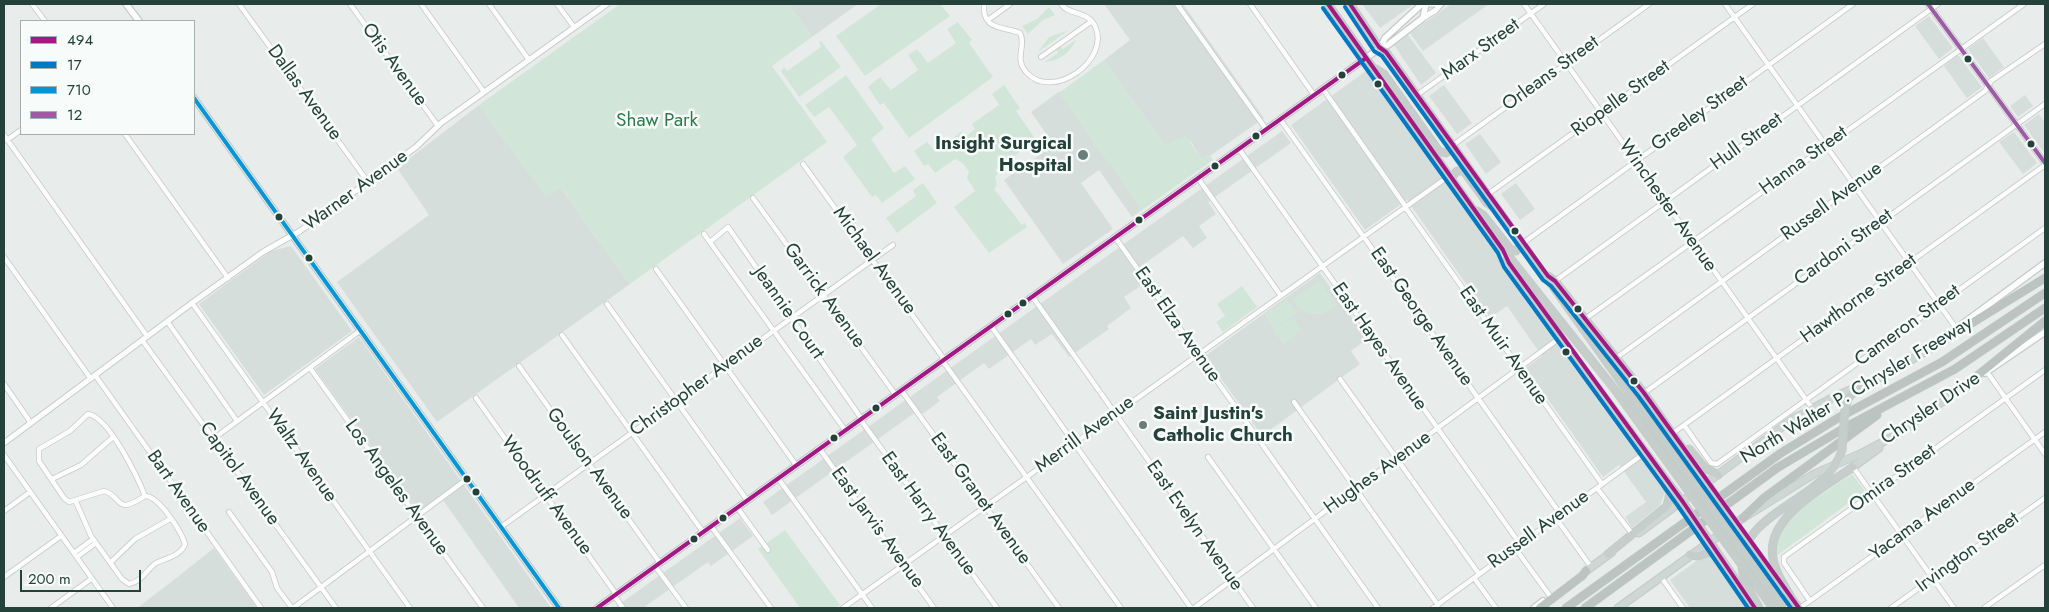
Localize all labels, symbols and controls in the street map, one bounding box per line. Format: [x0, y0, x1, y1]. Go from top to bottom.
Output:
street label: Marx Street [1438, 14, 1524, 86]
street label: Otis Avenue [356, 19, 432, 111]
legend [20, 20, 195, 135]
text: 494 [67, 29, 93, 51]
street label: Orleans Street [1498, 31, 1604, 117]
street label: Dallas Avenue [262, 41, 346, 145]
text: 17 [67, 54, 82, 76]
unlabelled marker [1963, 54, 1973, 64]
street label: Riopelle Street [1567, 56, 1675, 142]
unlabelled marker [1337, 70, 1347, 80]
street label: Greeley Street [1647, 71, 1753, 157]
text: 710 [67, 79, 91, 101]
unlabelled marker [1373, 79, 1383, 89]
text: 12 [67, 104, 82, 126]
street label: Hull Street [1707, 108, 1787, 176]
park label: Shaw Park [616, 110, 698, 132]
street label: Hanna Street [1756, 122, 1852, 200]
unlabelled marker [1251, 131, 1261, 141]
place label: Insight Surgical Hospital [935, 133, 1072, 177]
street label: Winchester Avenue [1613, 136, 1721, 276]
unlabelled marker [2026, 139, 2036, 149]
street label: Warner Avenue [299, 145, 413, 237]
marker: Insight Surgical Hospital [1076, 148, 1090, 162]
street label: Russell Avenue [1777, 158, 1887, 246]
unlabelled marker [1210, 161, 1220, 171]
street label: Michael Avenue [827, 203, 921, 319]
street label: Cardoni Street [1790, 205, 1898, 291]
unlabelled marker [274, 212, 284, 222]
unlabelled marker [1134, 215, 1144, 225]
unlabelled marker [1510, 226, 1520, 236]
street label: Garrick Avenue [778, 239, 870, 353]
street label: East George Avenue [1365, 243, 1477, 391]
street label: Hawthorne Street [1797, 249, 1921, 349]
unlabelled marker [304, 253, 314, 263]
street label: Jeannie Court [748, 262, 828, 364]
street label: East Elza Avenue [1129, 263, 1225, 387]
street label: East Hayes Avenue [1326, 279, 1432, 415]
street label: Cameron Street [1851, 280, 1965, 372]
street label: East Muir Avenue [1454, 282, 1552, 410]
unlabelled marker [1018, 298, 1028, 308]
unlabelled marker [1573, 304, 1583, 314]
unlabelled marker [1003, 309, 1013, 319]
street label: North Walter P. Chrysler Freeway [1737, 313, 1977, 469]
street label: Christopher Avenue [626, 330, 768, 442]
unlabelled marker [1561, 347, 1571, 357]
street label: Chrysler Drive [1877, 367, 1985, 451]
unlabelled marker [1629, 376, 1639, 386]
street label: Merrill Avenue [1031, 391, 1139, 479]
unlabelled marker [871, 403, 881, 413]
place label: Saint Justin's Catholic Church [1153, 403, 1293, 447]
street label: Goulson Avenue [541, 404, 637, 524]
street label: Waltz Avenue [261, 405, 341, 507]
street label: Los Angeles Avenue [339, 416, 453, 560]
street label: Capitol Avenue [194, 418, 284, 530]
marker: Saint Justin's Catholic Church [1137, 419, 1149, 431]
street label: Hughes Avenue [1320, 427, 1436, 519]
street label: East Granet Avenue [925, 429, 1035, 569]
street label: Woodruff Avenue [495, 432, 597, 560]
unlabelled marker [829, 433, 839, 443]
street label: Omira Street [1845, 440, 1941, 518]
street label: Bart Avenue [141, 446, 215, 538]
street label: East Harry Avenue [876, 448, 980, 580]
street label: East Evelyn Avenue [1141, 457, 1247, 595]
street label: East Jarvis Avenue [825, 463, 929, 593]
unlabelled marker [462, 474, 472, 484]
street label: Yacama Avenue [1866, 474, 1980, 566]
street label: Russell Avenue [1484, 486, 1594, 574]
unlabelled marker [471, 487, 481, 497]
street label: Irvington Street [1912, 508, 2024, 598]
unlabelled marker [718, 513, 728, 523]
unlabelled marker [689, 534, 699, 544]
scale bar [22, 560, 144, 592]
text: 200 m [28, 568, 71, 590]

